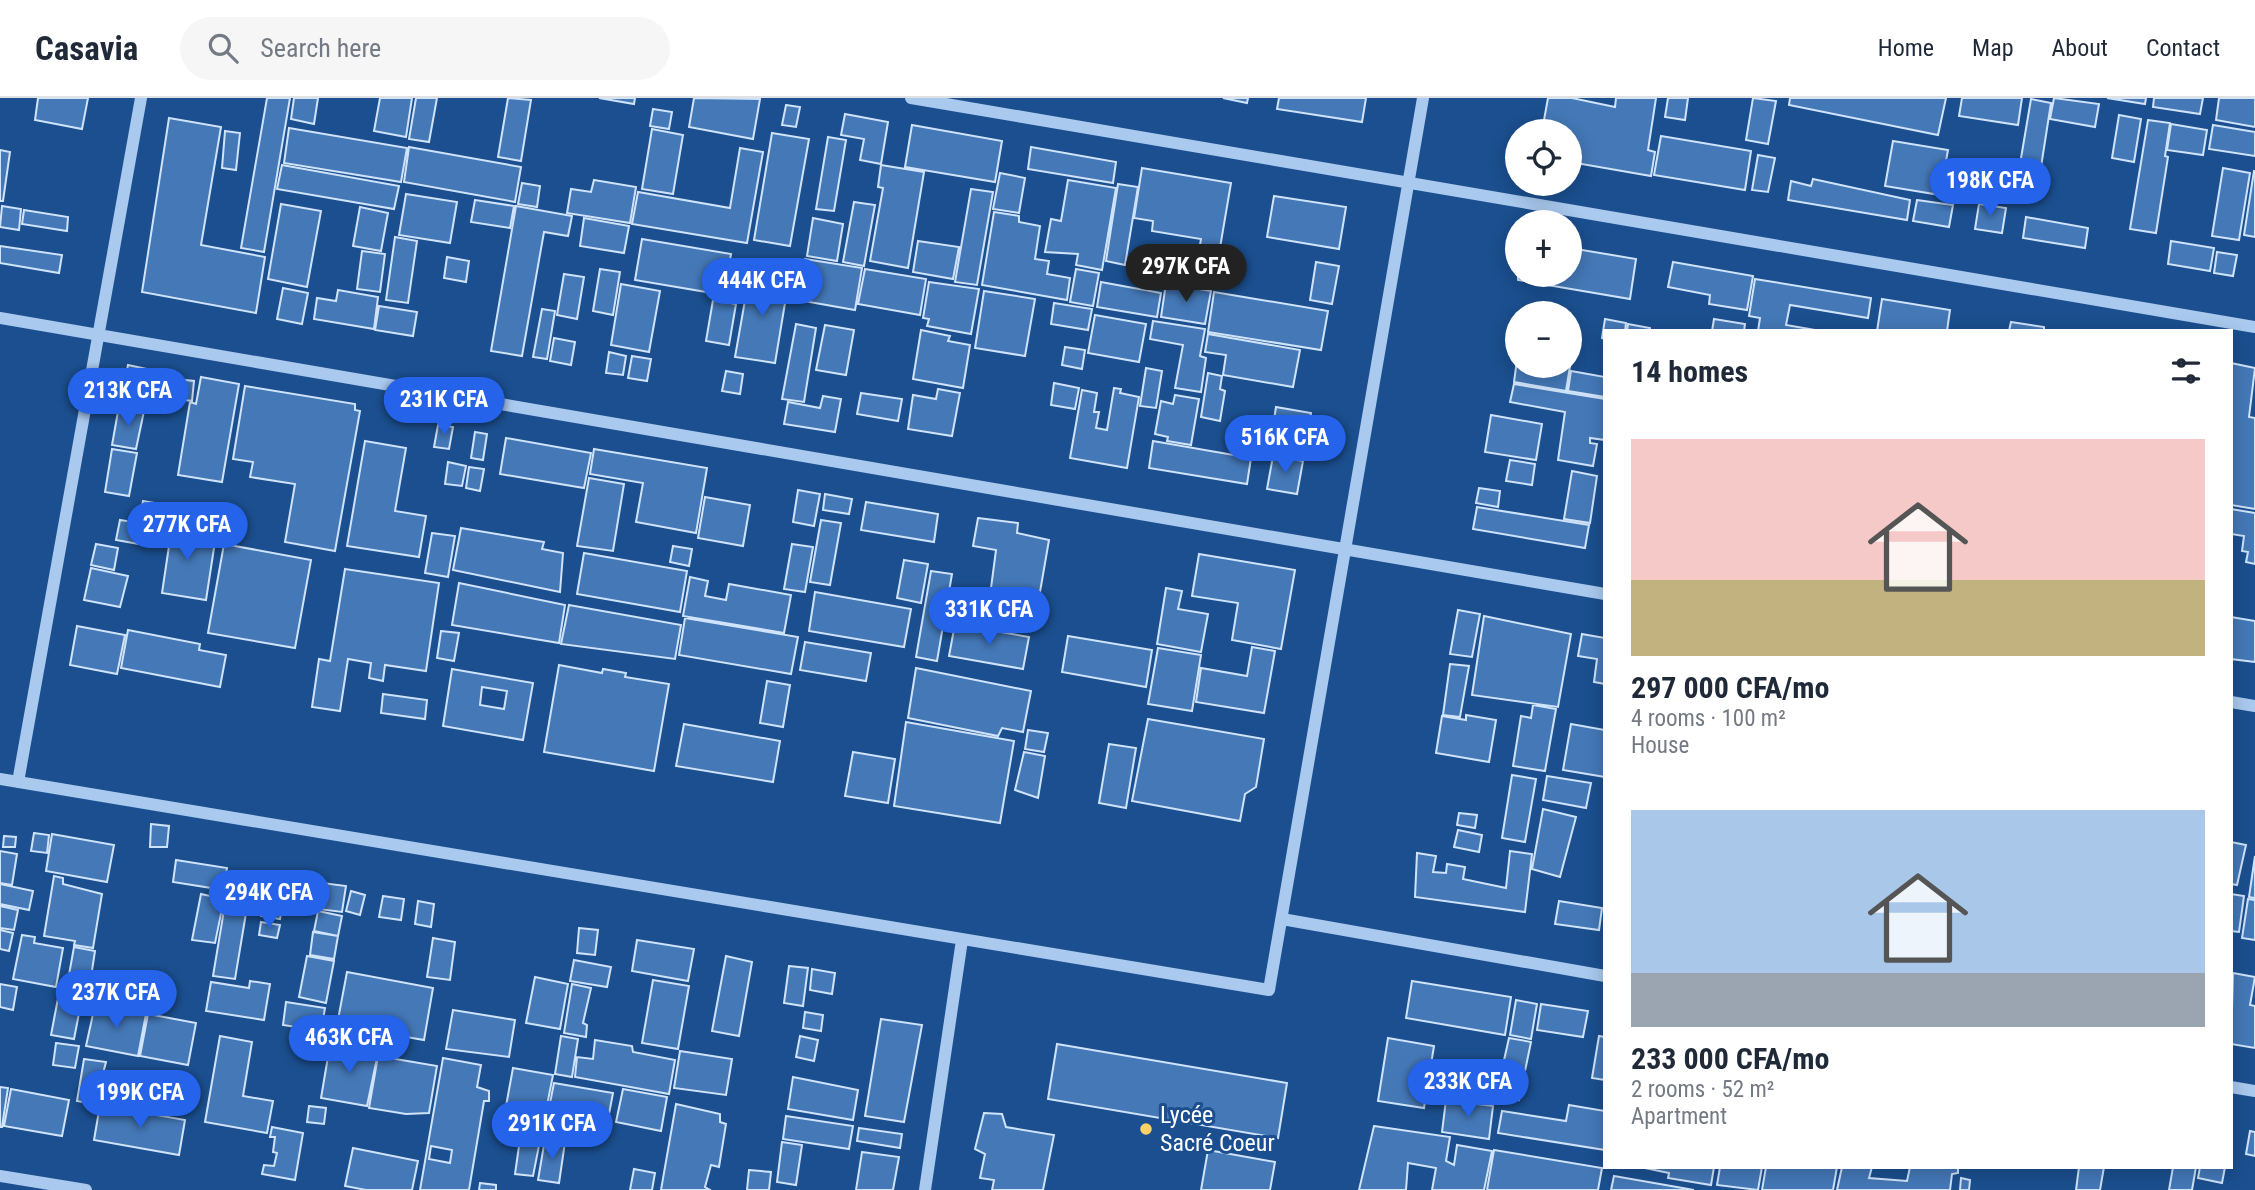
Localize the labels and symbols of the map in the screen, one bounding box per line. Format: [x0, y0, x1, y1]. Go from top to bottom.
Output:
pin: 198K CFA [1918, 158, 2062, 218]
pin: 297K CFA [1114, 244, 1258, 304]
pin: 444K CFA [690, 258, 834, 318]
pin: 213K CFA [56, 368, 200, 428]
pin: 231K CFA [372, 378, 516, 437]
pin: 516K CFA [1213, 416, 1357, 475]
pin: 277K CFA [115, 503, 259, 562]
pin: 331K CFA [917, 588, 1061, 647]
pin: 294K CFA [197, 870, 341, 930]
pin: 237K CFA [44, 970, 188, 1030]
pin: 463K CFA [277, 1016, 421, 1075]
pin: 233K CFA [1396, 1060, 1540, 1119]
pin: 199K CFA [68, 1070, 212, 1130]
place label: Lycée Sacré Coeur [1160, 1101, 1275, 1157]
pin: 291K CFA [480, 1102, 624, 1161]
marker: Lycée Sacré Coeur [1138, 1121, 1154, 1137]

